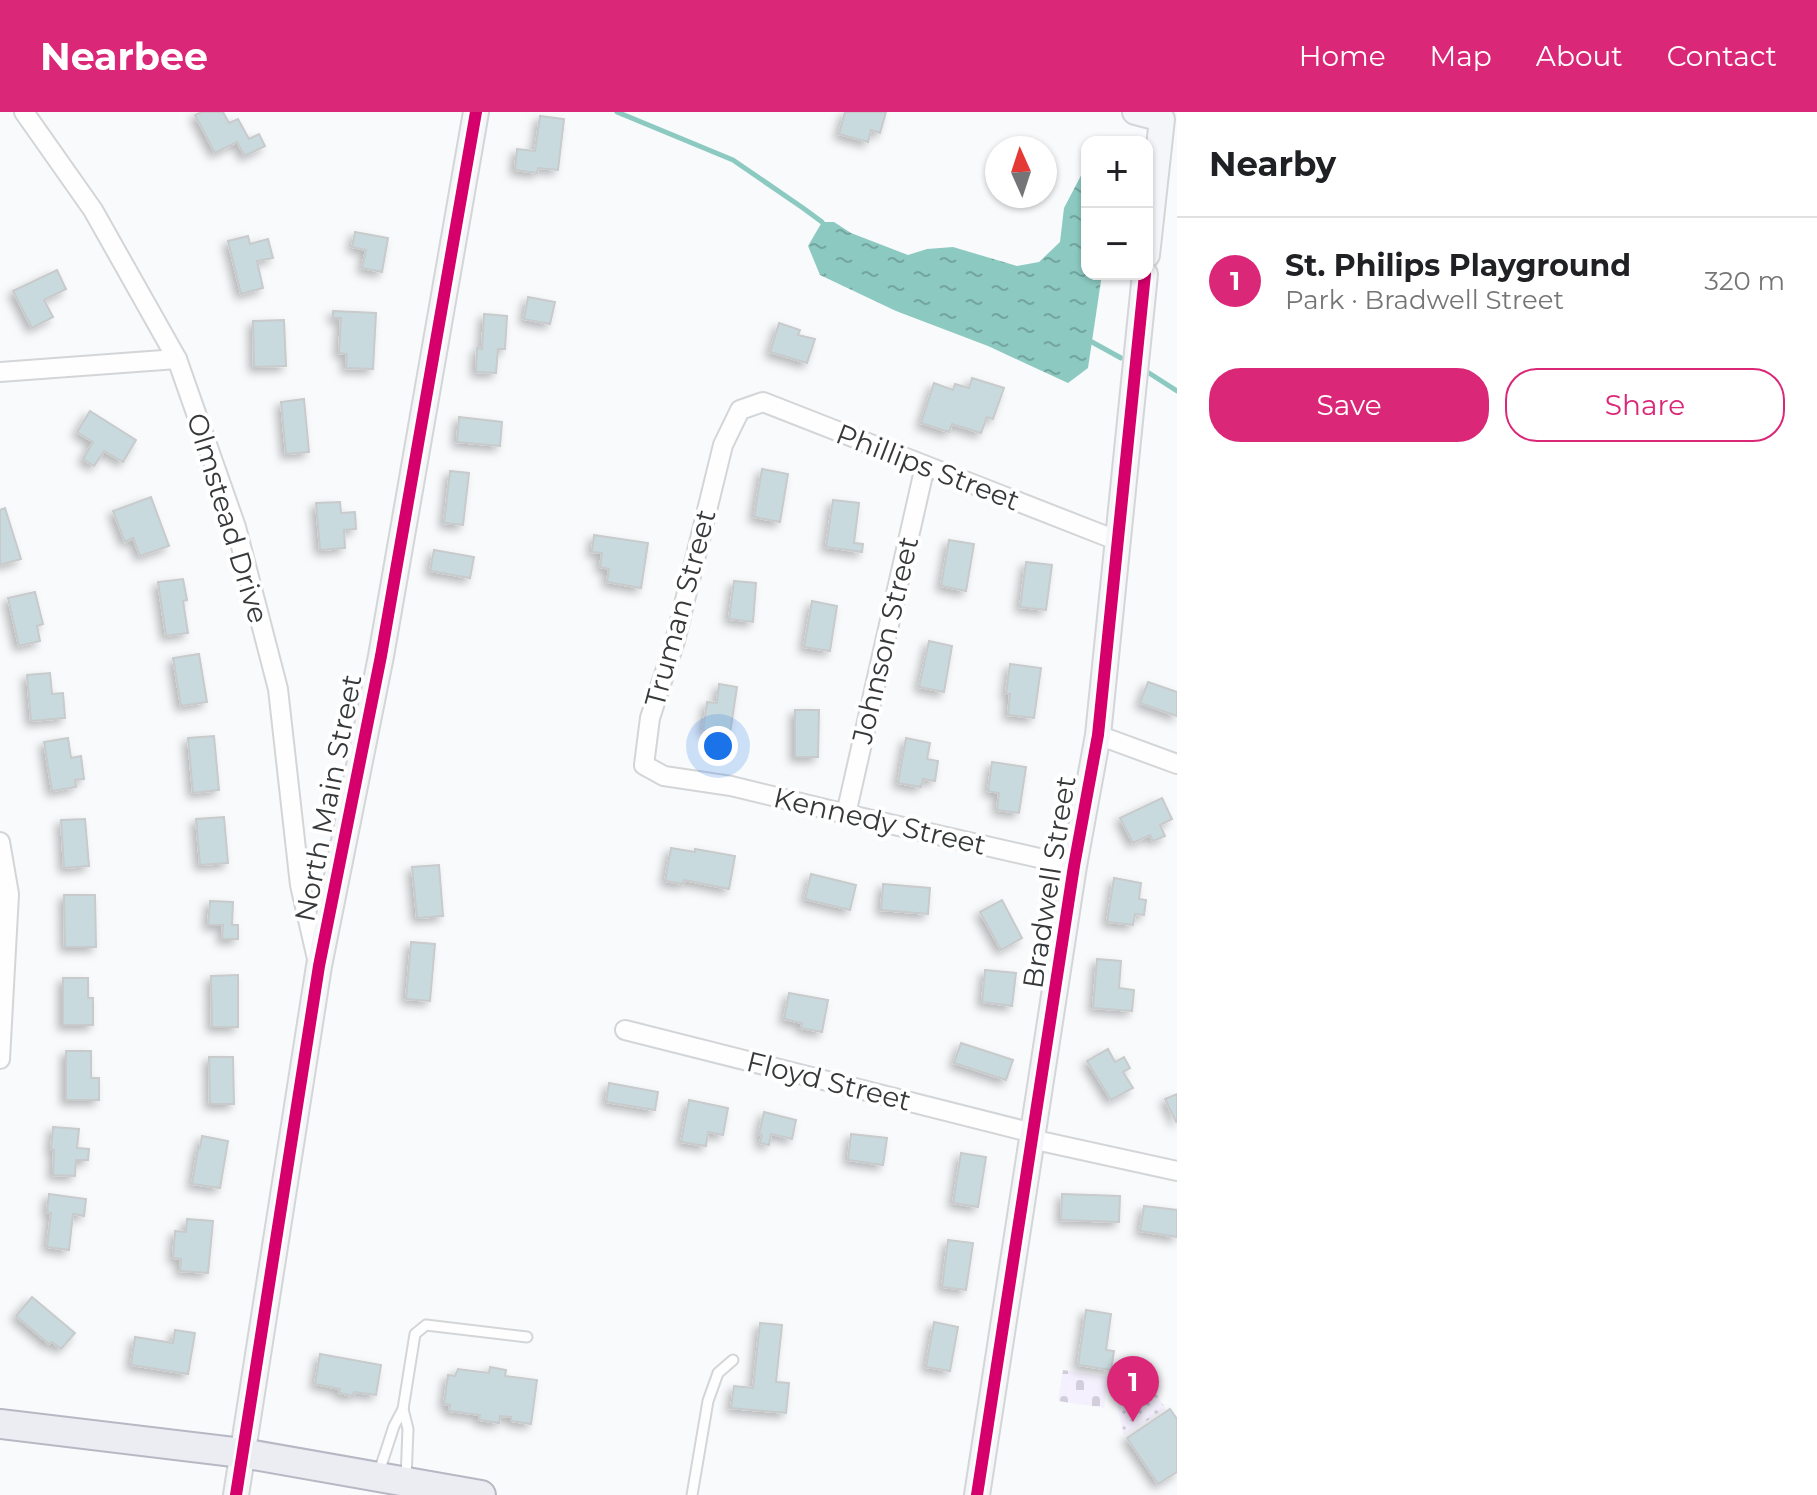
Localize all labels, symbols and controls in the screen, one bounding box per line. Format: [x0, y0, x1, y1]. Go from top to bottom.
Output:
text: Nearbee [40, 33, 208, 80]
text: Home [1299, 39, 1386, 73]
text: Map [1430, 39, 1492, 73]
text: About [1536, 39, 1623, 73]
text: Contact [1667, 39, 1777, 73]
north arrow [985, 136, 1057, 208]
map controls [1081, 136, 1153, 280]
button: + [1081, 136, 1153, 208]
text: Nearby [1209, 143, 1336, 185]
button: − [1081, 208, 1153, 280]
text: St. Philips Playground [1285, 247, 1631, 284]
text: 1 [1230, 265, 1240, 297]
text: 320 m [1704, 265, 1785, 297]
text: Park · Bradwell Street [1285, 284, 1564, 316]
button: Save [1209, 368, 1489, 442]
button: Share [1505, 368, 1785, 442]
street label: Olmstead Drive [180, 409, 276, 627]
street label: Phillips Street [831, 416, 1025, 518]
street label: Truman Street [637, 506, 723, 710]
street label: Johnson Street [844, 533, 925, 748]
street label: North Main Street [287, 671, 369, 925]
your location [698, 726, 738, 766]
street label: Bradwell Street [1015, 773, 1083, 991]
street label: Kennedy Street [770, 780, 990, 862]
street label: Floyd Street [743, 1044, 915, 1118]
pin: 1 [1107, 1356, 1159, 1422]

